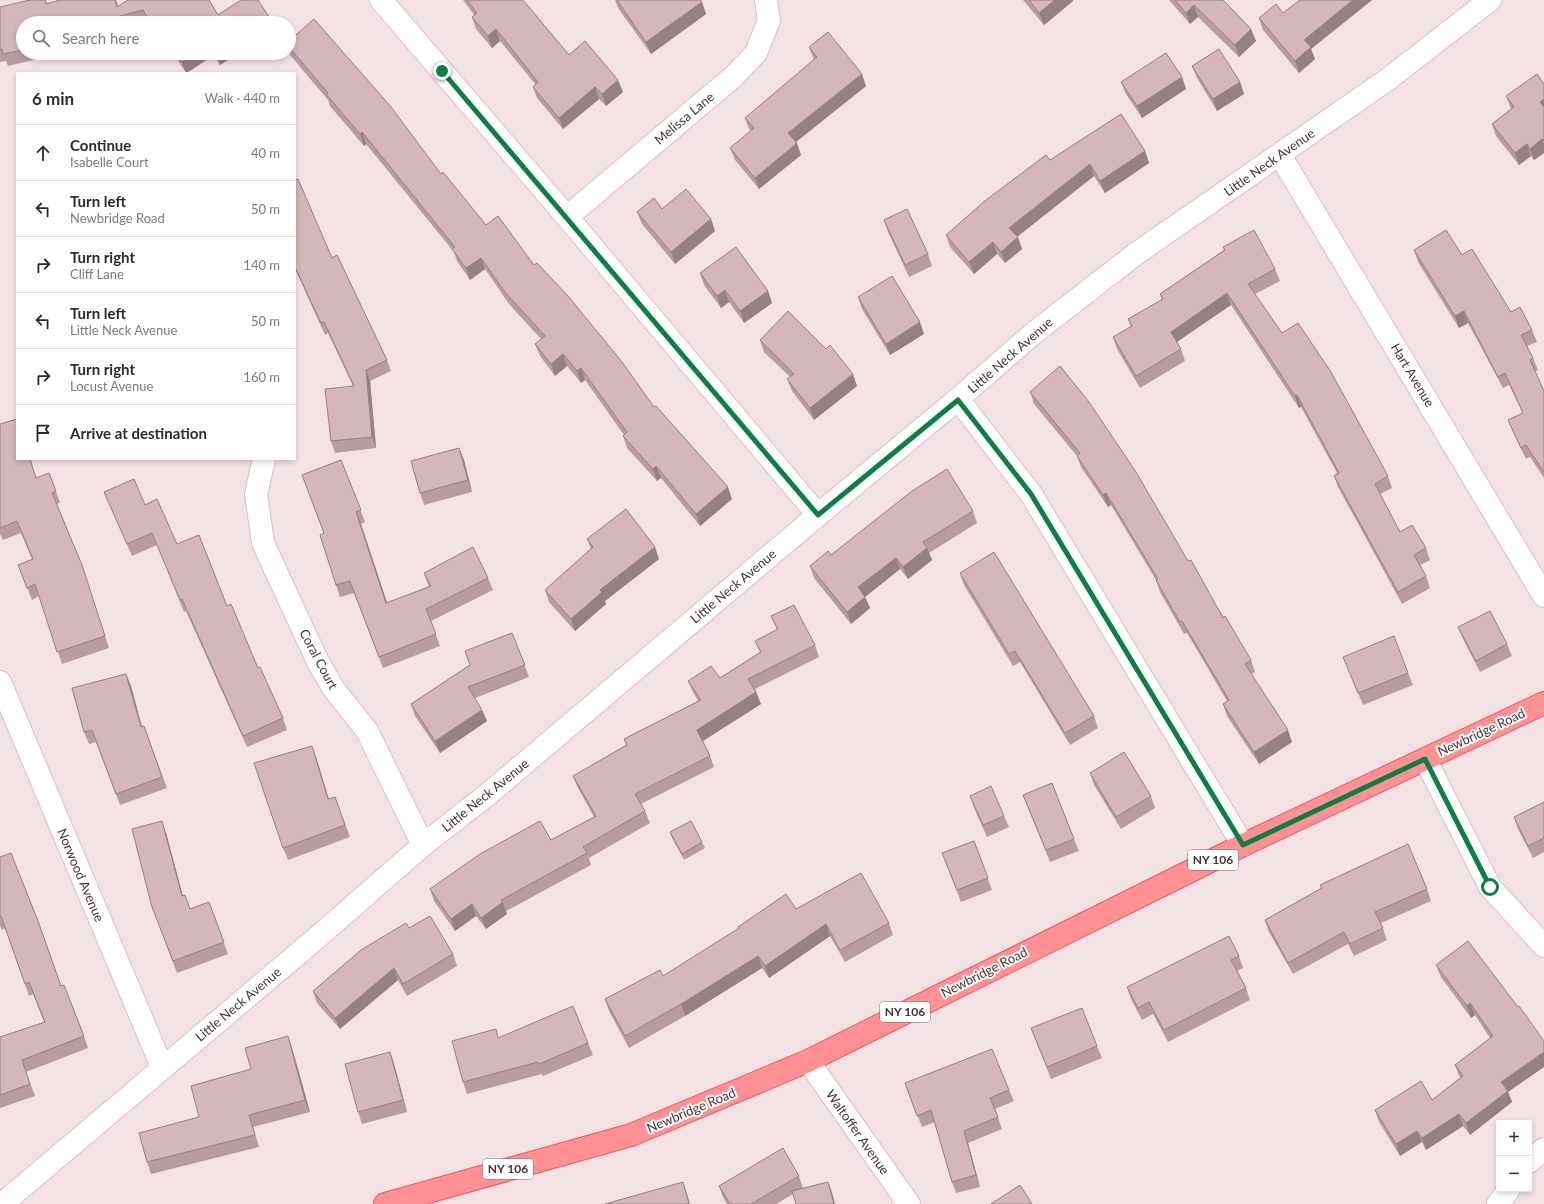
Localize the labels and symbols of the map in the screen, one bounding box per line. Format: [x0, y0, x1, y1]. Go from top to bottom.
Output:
route end [433, 62, 451, 80]
street label: Melissa Lane [651, 88, 717, 148]
street label: Little Neck Avenue [1220, 125, 1318, 199]
street label: Little Neck Avenue [964, 314, 1056, 396]
street label: Hart Avenue [1388, 340, 1438, 410]
street label: Little Neck Avenue [687, 545, 779, 627]
street label: Coral Court [296, 626, 342, 692]
street label: Newbridge Road [1435, 705, 1527, 759]
street label: Little Neck Avenue [438, 755, 532, 835]
street label: Norwood Avenue [54, 826, 108, 924]
road number: NY 106 [1188, 850, 1238, 870]
route start [1481, 878, 1499, 896]
street label: Newbridge Road [938, 943, 1030, 1001]
street label: Little Neck Avenue [192, 963, 284, 1045]
road number: NY 106 [880, 1002, 930, 1022]
street label: Newbridge Road [644, 1084, 738, 1136]
street label: Waltoffer Avenue [823, 1087, 893, 1178]
road number: NY 106 [483, 1159, 533, 1179]

